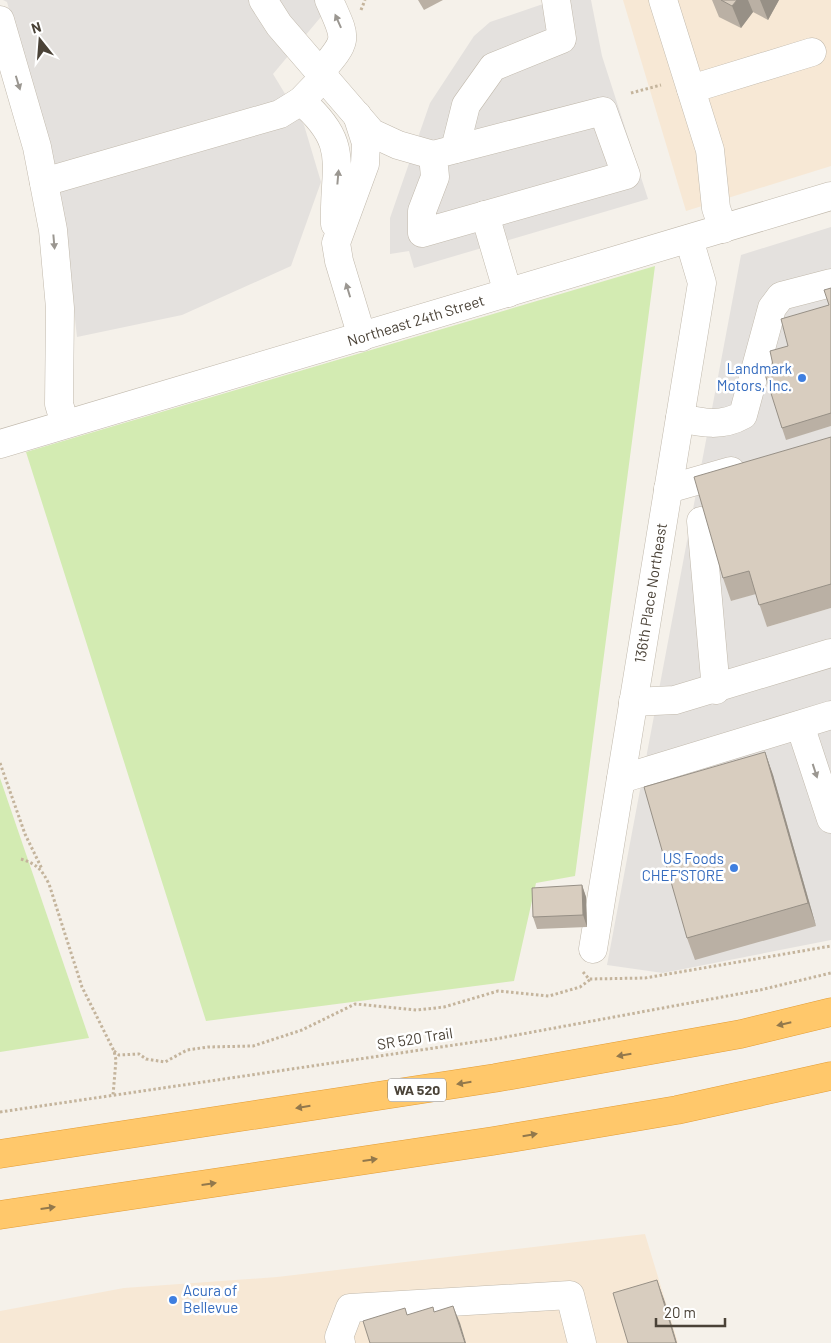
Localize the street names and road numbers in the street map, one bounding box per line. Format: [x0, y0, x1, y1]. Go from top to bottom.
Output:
street label: Northeast 24th Street [345, 291, 486, 349]
street label: 136th Place Northeast [630, 521, 670, 664]
street label: SR 520 Trail [376, 1023, 454, 1053]
road number: WA 520 [388, 1078, 446, 1102]

